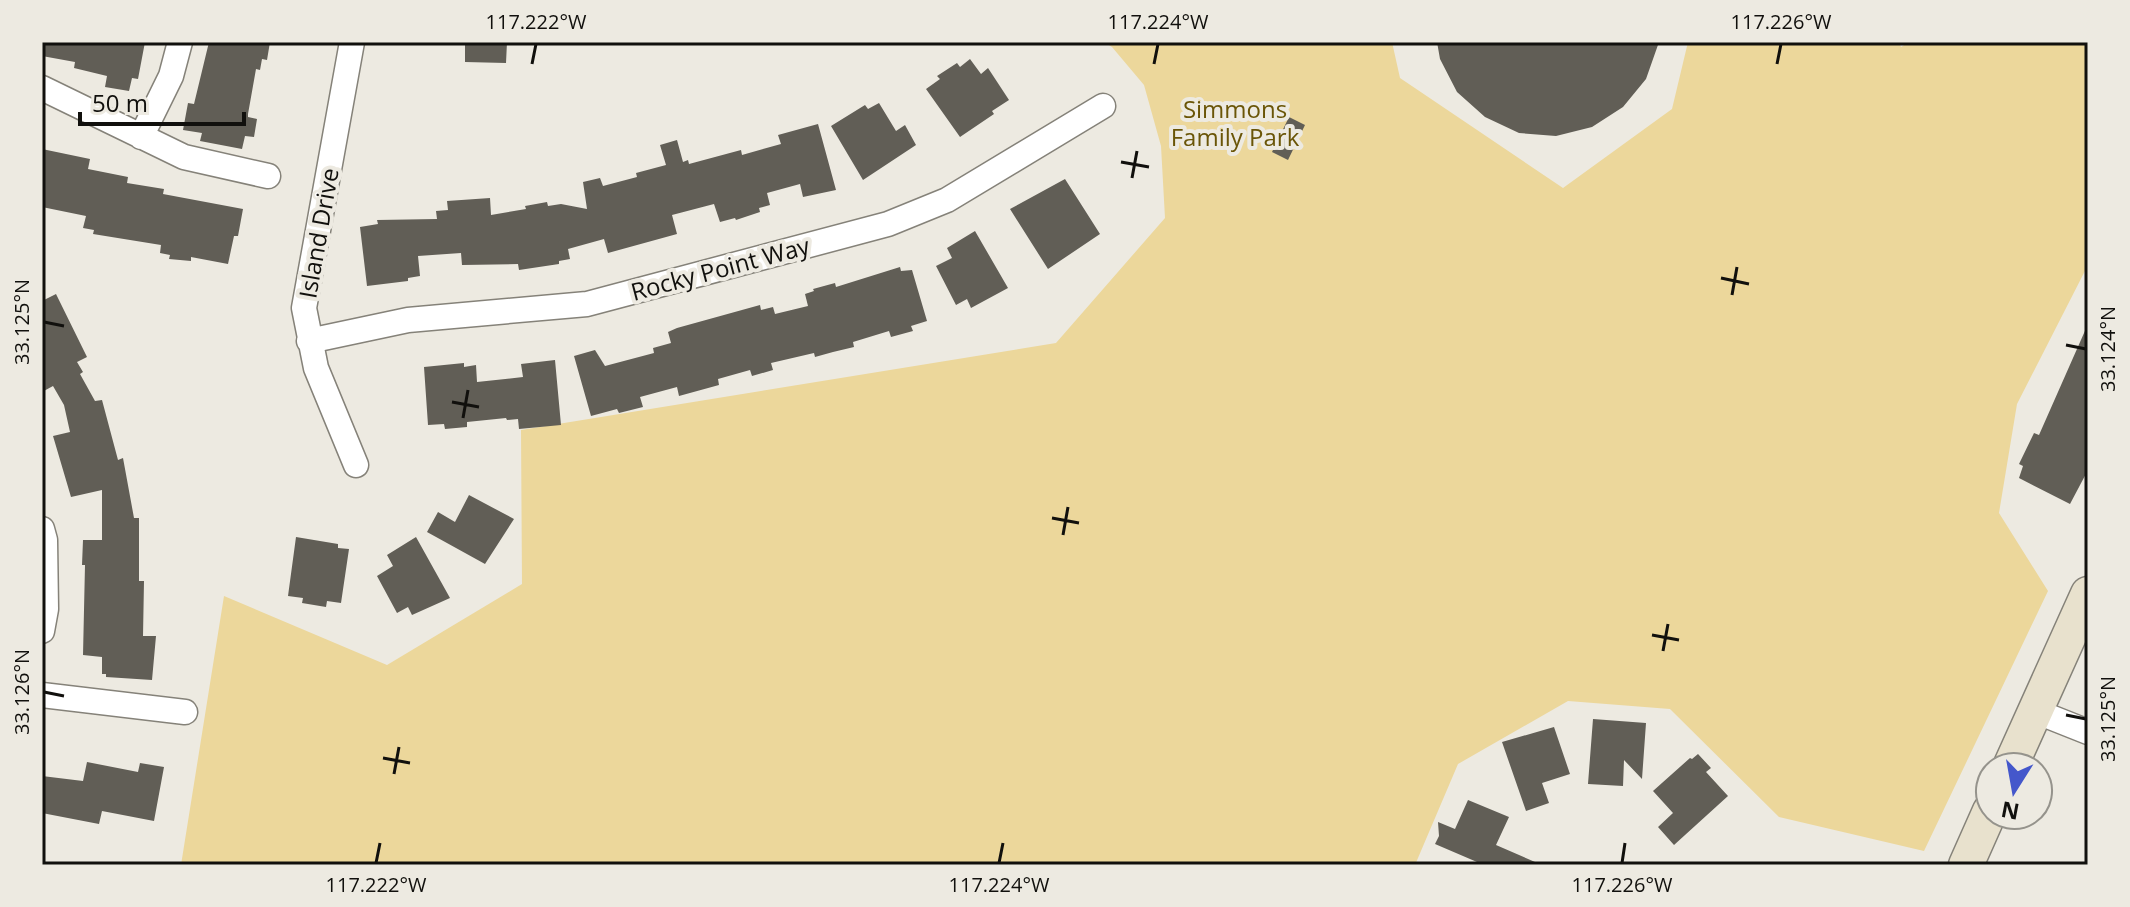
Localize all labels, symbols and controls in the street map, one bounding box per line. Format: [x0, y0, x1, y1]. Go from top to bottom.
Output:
text: 117.222°W [486, 8, 587, 35]
text: 117.224°W [1108, 8, 1209, 35]
text: 117.226°W [1731, 8, 1832, 35]
scale bar [80, 76, 244, 126]
text: 50 m [92, 86, 148, 119]
park label: Simmons Family Park [1171, 92, 1300, 153]
street label: Island Drive [290, 165, 346, 301]
street label: Rocky Point Way [627, 228, 814, 308]
text: 33.125°N [8, 279, 35, 365]
text: 33.124°N [2094, 306, 2121, 392]
text: 33.126°N [8, 649, 35, 735]
text: 33.125°N [2094, 676, 2121, 762]
north arrow [1974, 751, 2054, 831]
text: N [1998, 795, 2022, 828]
text: 117.222°W [326, 871, 427, 898]
text: 117.224°W [949, 871, 1050, 898]
text: 117.226°W [1572, 871, 1673, 898]

